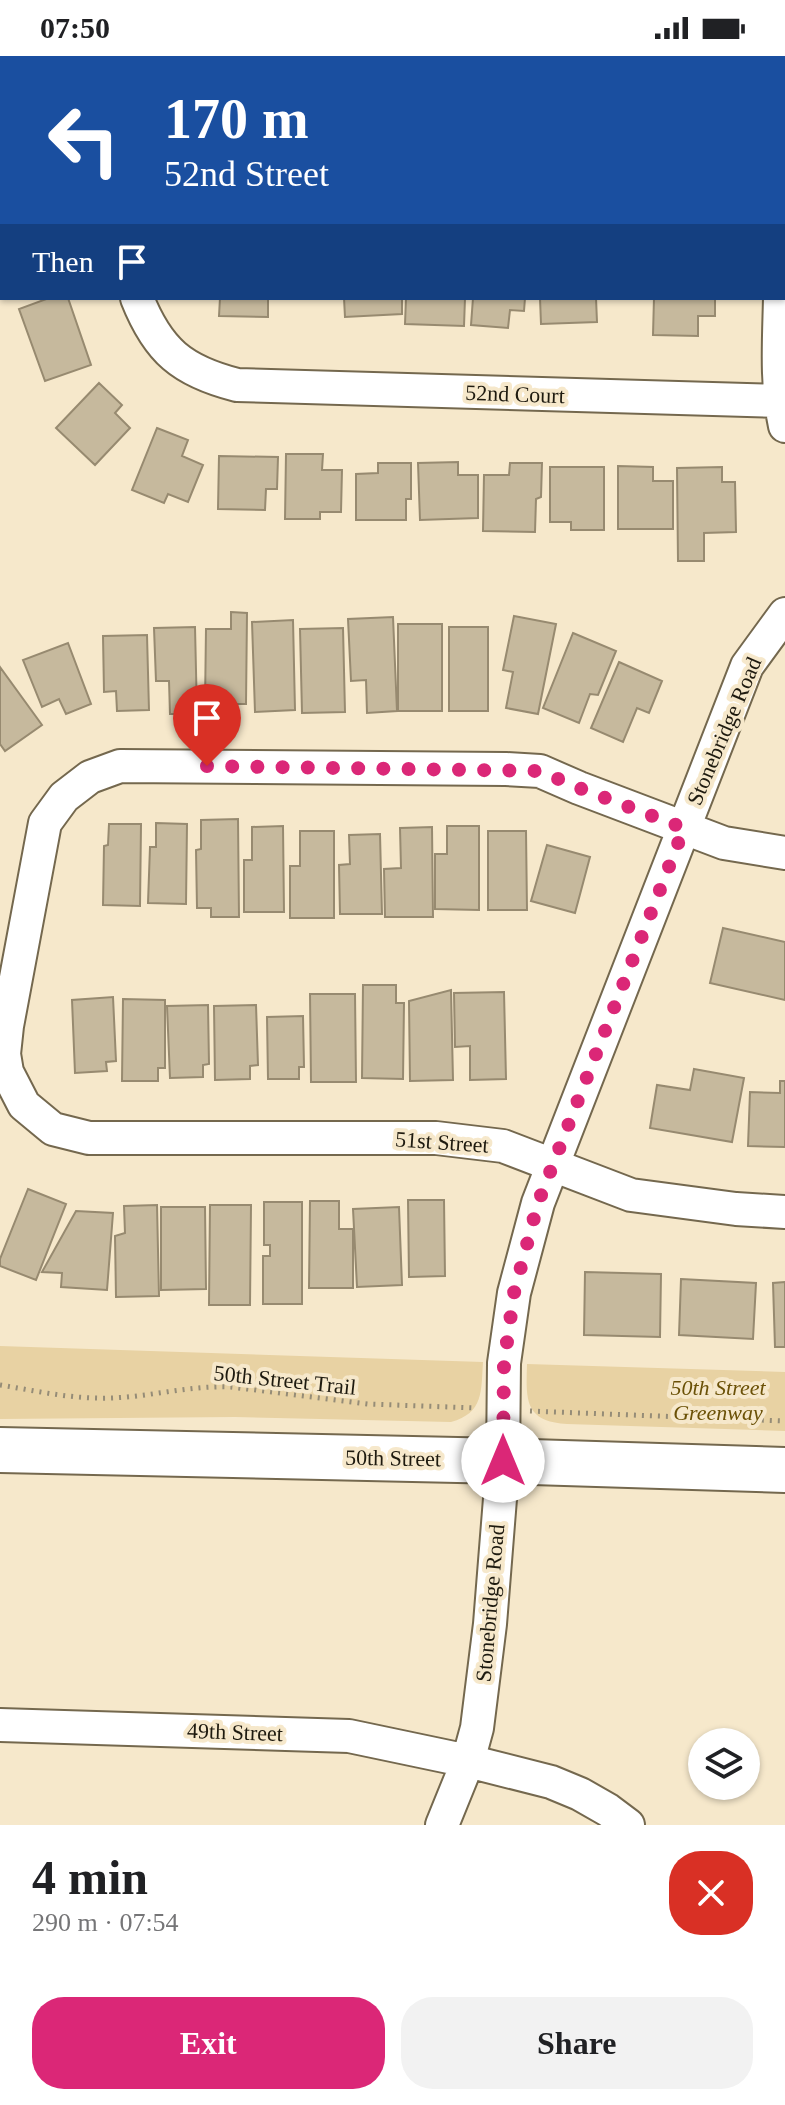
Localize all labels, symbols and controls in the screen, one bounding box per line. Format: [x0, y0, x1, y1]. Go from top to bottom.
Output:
text: 07:50 [40, 11, 110, 44]
icon: left [32, 88, 136, 192]
text: 170 m [164, 88, 309, 150]
text: 52nd Street [164, 154, 329, 194]
icon: arrive [110, 240, 154, 284]
text: Then [32, 245, 94, 278]
street label: 52nd Court [465, 380, 565, 408]
street label: Stonebridge Road [682, 653, 766, 809]
pin [173, 684, 241, 766]
icon: arrive [185, 696, 229, 740]
street label: 51st Street [394, 1126, 490, 1158]
street label: 50th Street Trail [213, 1360, 357, 1400]
park label: 50th Street Greenway [670, 1375, 766, 1425]
position arrow [461, 1419, 545, 1503]
street label: 50th Street [345, 1445, 441, 1471]
street label: Stonebridge Road [471, 1523, 509, 1683]
street label: 49th Street [187, 1718, 283, 1746]
map controls [688, 1728, 760, 1800]
button: layers [688, 1728, 760, 1800]
text: 4 min [32, 1851, 148, 1904]
button: close [669, 1851, 753, 1935]
text: 290 m · 07:54 [32, 1908, 179, 1937]
button: Exit [32, 1997, 385, 2089]
button: Share [401, 1997, 753, 2089]

